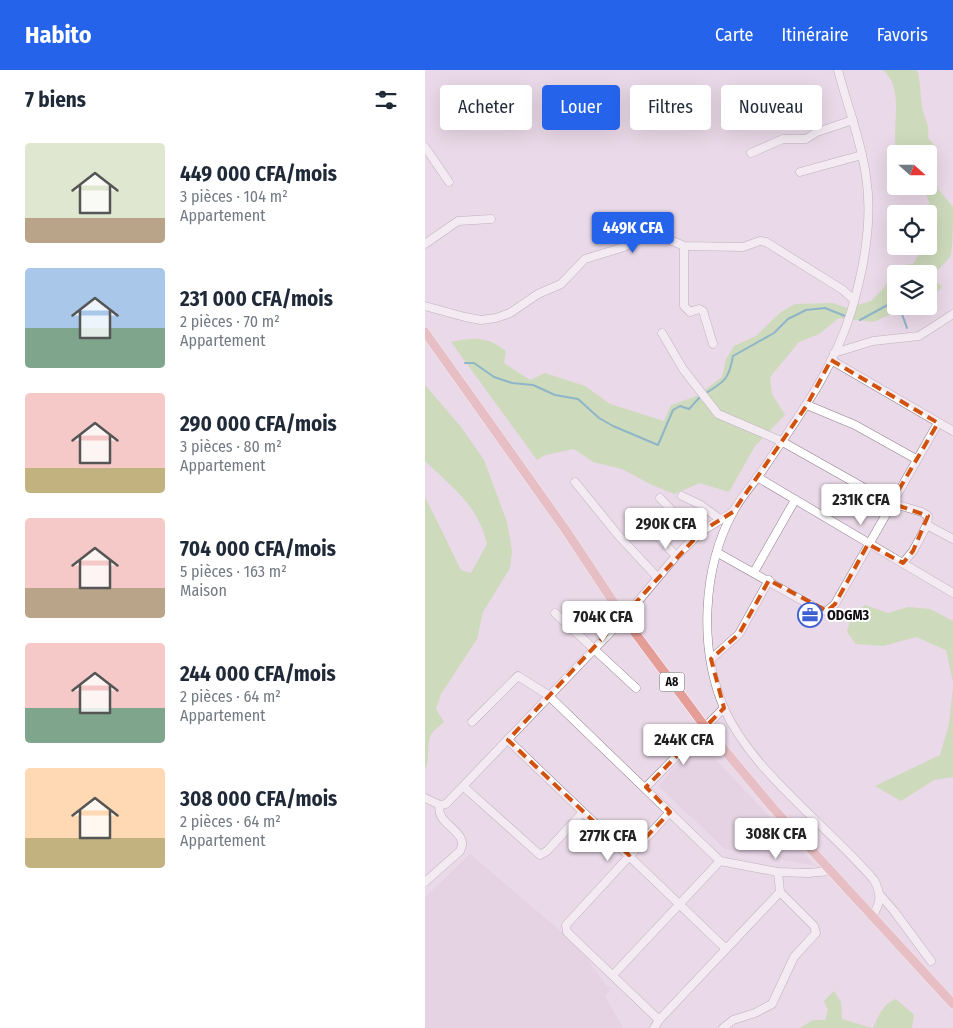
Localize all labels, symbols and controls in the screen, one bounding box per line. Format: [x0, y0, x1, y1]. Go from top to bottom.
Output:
text: Habito [25, 21, 91, 49]
text: Carte [715, 24, 753, 46]
text: Itinéraire [781, 24, 849, 46]
text: Favoris [877, 24, 928, 46]
chip: Acheter [440, 85, 532, 130]
chip: Louer [542, 85, 620, 130]
chip: Filtres [630, 85, 711, 130]
chip: Nouveau [721, 85, 822, 130]
icon: filters [372, 86, 400, 114]
text: 7 biens [25, 87, 86, 113]
north arrow [887, 145, 937, 195]
map controls [887, 145, 937, 315]
text: 449 000 CFA/mois [180, 161, 337, 187]
icon: home [65, 163, 125, 223]
text: 3 pièces · 104 m² [180, 187, 288, 206]
button: locate [887, 205, 937, 255]
text: Appartement [180, 206, 266, 225]
pin: 449K CFA [581, 212, 685, 254]
text: 449K CFA [603, 218, 663, 237]
button: layers [887, 265, 937, 315]
text: 231 000 CFA/mois [180, 286, 333, 312]
icon: home [65, 288, 125, 348]
text: 2 pièces · 70 m² [180, 312, 280, 331]
text: Appartement [180, 331, 266, 350]
text: 290 000 CFA/mois [180, 411, 337, 437]
icon: home [65, 413, 125, 473]
text: 3 pièces · 80 m² [180, 437, 282, 456]
text: Appartement [180, 456, 266, 475]
pin: 231K CFA [809, 484, 913, 526]
text: 231K CFA [832, 490, 890, 509]
pin: 290K CFA [614, 508, 718, 550]
text: 290K CFA [636, 514, 696, 533]
text: 704 000 CFA/mois [180, 536, 336, 562]
icon: home [65, 538, 125, 598]
text: 5 pièces · 163 m² [180, 562, 287, 581]
text: Maison [180, 581, 227, 600]
pin: 704K CFA [551, 600, 655, 643]
office icon: ODGM3 [797, 602, 823, 628]
text: 704K CFA [573, 607, 633, 626]
place label: ODGM3 [827, 607, 869, 624]
text: 244 000 CFA/mois [180, 661, 336, 687]
icon: home [65, 663, 125, 723]
road number: A8 [659, 672, 685, 692]
text: 2 pièces · 64 m² [180, 687, 281, 706]
text: Appartement [180, 706, 266, 725]
pin: 244K CFA [632, 724, 736, 766]
text: 244K CFA [654, 730, 714, 749]
text: 308 000 CFA/mois [180, 786, 337, 812]
icon: home [65, 788, 125, 848]
text: 2 pièces · 64 m² [180, 812, 281, 831]
pin: 308K CFA [724, 818, 828, 860]
pin: 277K CFA [556, 820, 660, 862]
text: 308K CFA [746, 824, 806, 843]
text: 277K CFA [580, 826, 636, 845]
text: Appartement [180, 831, 266, 850]

